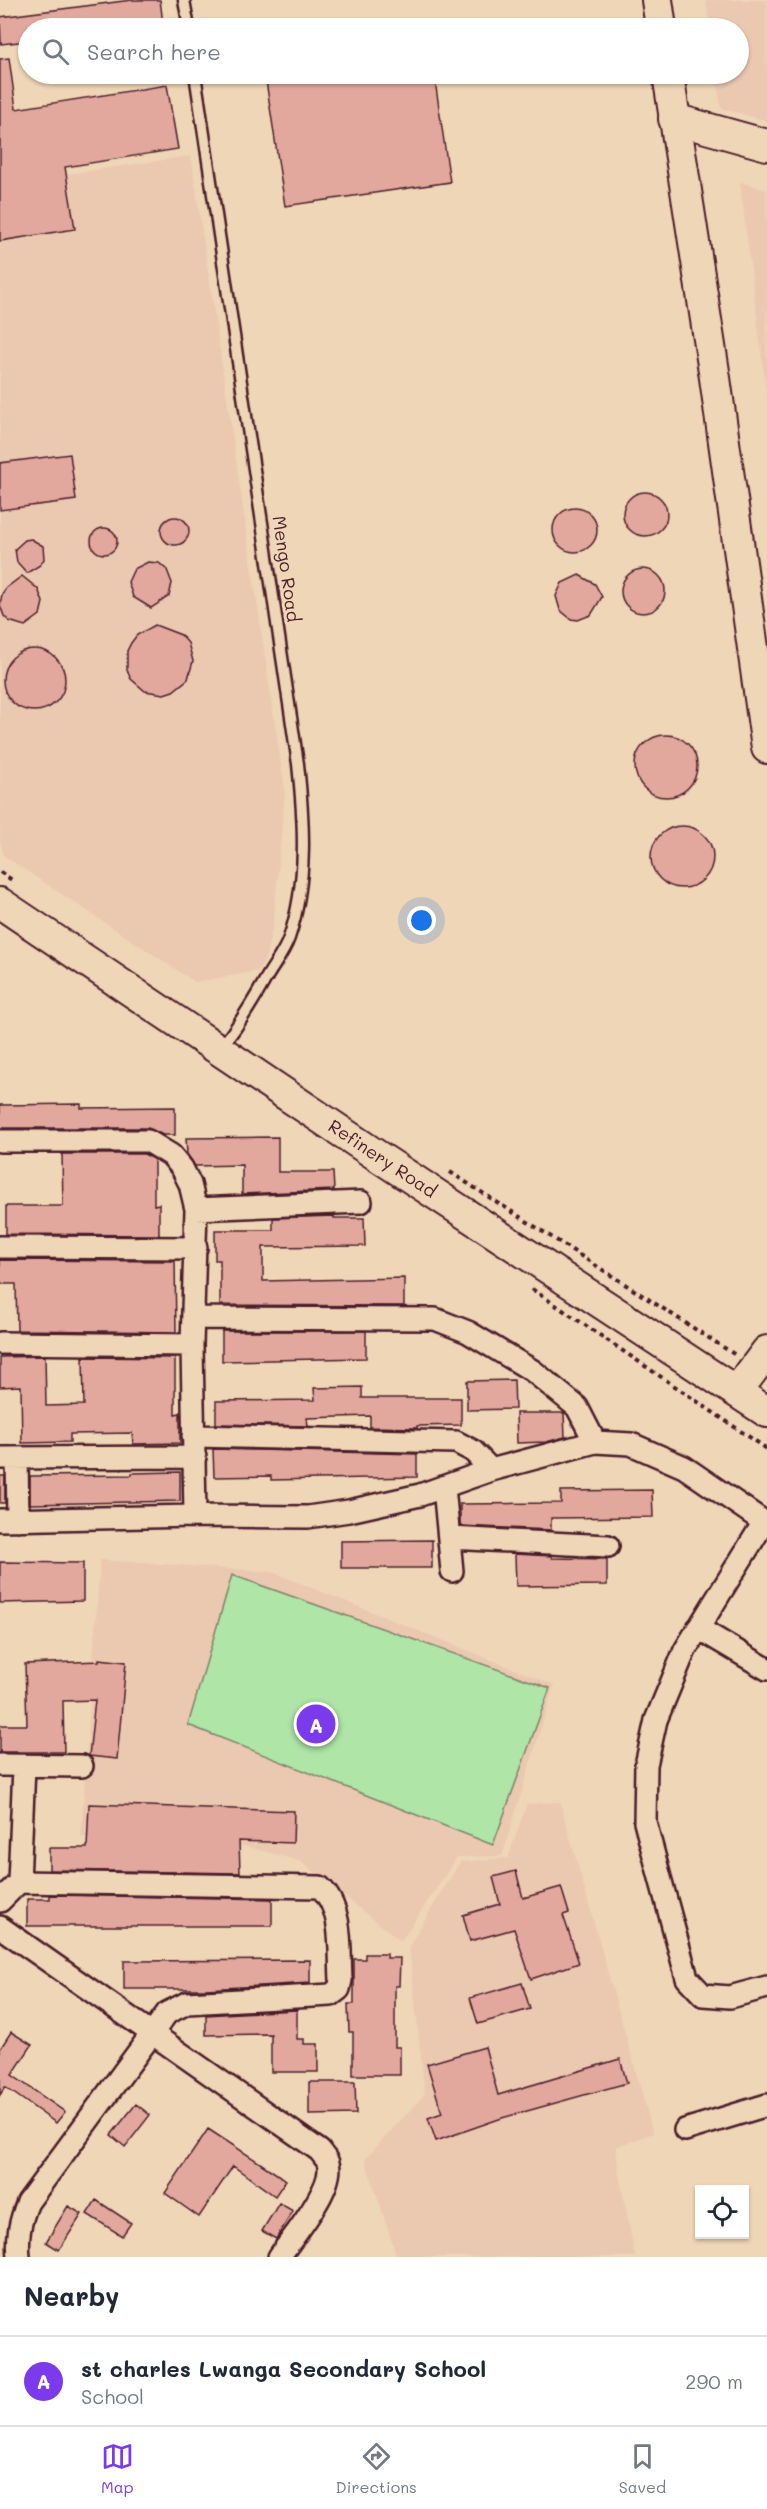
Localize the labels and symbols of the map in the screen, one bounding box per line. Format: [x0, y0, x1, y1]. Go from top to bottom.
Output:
street label: Mengo Road [268, 514, 306, 624]
your location [407, 906, 436, 935]
street label: Refinery Road [324, 1113, 442, 1203]
pin: A [296, 1702, 336, 1746]

